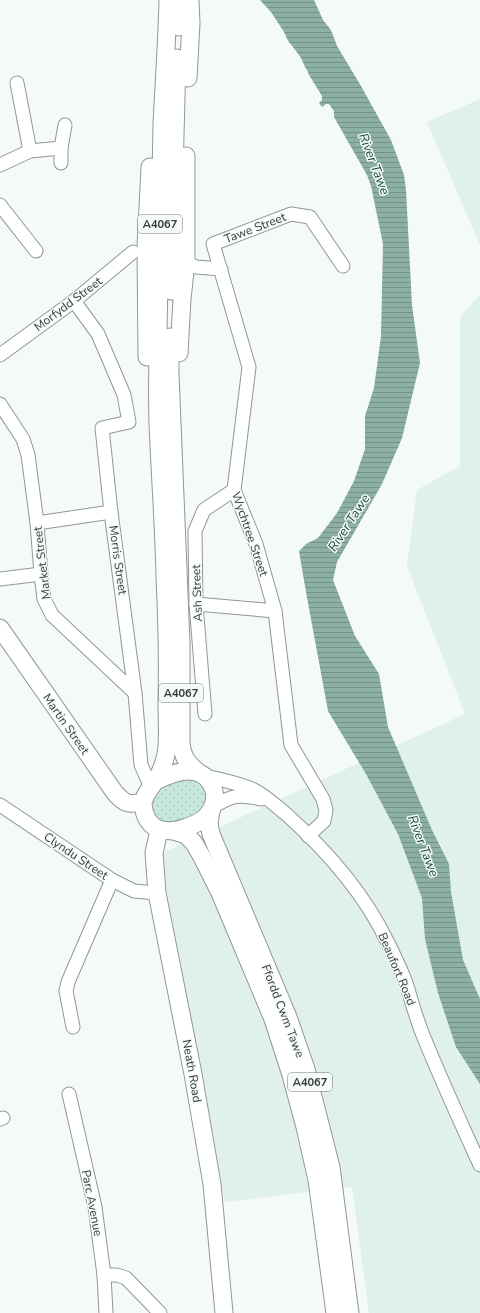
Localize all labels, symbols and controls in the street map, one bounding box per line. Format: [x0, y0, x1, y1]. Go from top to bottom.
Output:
water label: River Tawe [354, 131, 394, 197]
street label: Tawe Street [222, 209, 289, 247]
road number: A4067 [138, 215, 182, 233]
street label: Morfydd Street [31, 273, 106, 335]
street label: Wychtree Street [228, 490, 272, 579]
water label: River Tawe [324, 491, 374, 555]
street label: Morris Street [105, 524, 131, 597]
street label: Market Street [30, 525, 54, 600]
street label: Ash Street [188, 563, 206, 622]
road number: A4067 [159, 684, 203, 702]
street label: Martin Street [39, 690, 93, 758]
water label: River Tawe [403, 813, 443, 879]
street label: Clyndu Street [41, 829, 112, 884]
street label: Beaufort Road [374, 930, 420, 1008]
street label: Ffordd Cwm Tawe [258, 962, 308, 1060]
street label: Neath Road [179, 1038, 205, 1104]
road number: A4067 [288, 1073, 332, 1091]
street label: Parc Avenue [78, 1168, 106, 1238]

